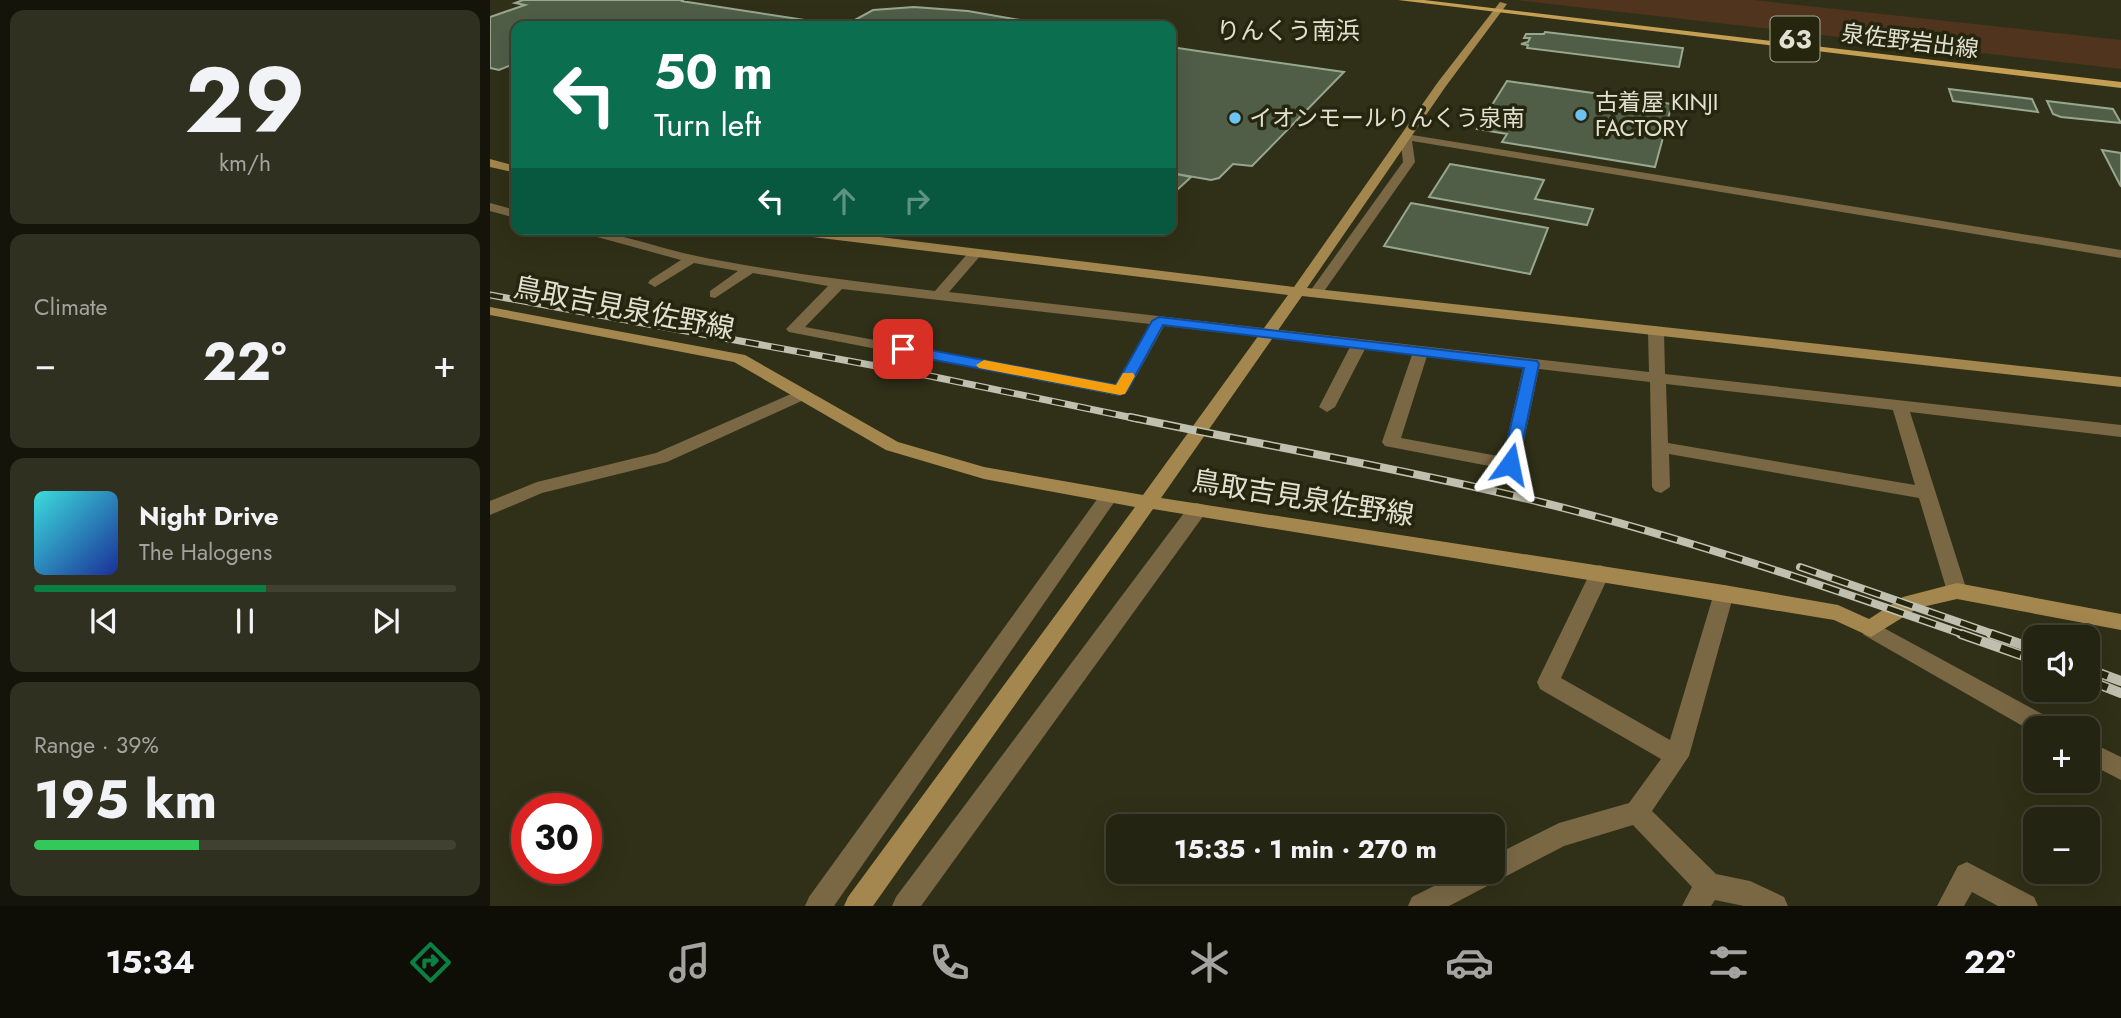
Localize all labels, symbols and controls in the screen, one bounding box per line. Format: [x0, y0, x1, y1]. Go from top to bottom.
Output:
district label: りんくう南浜 [1216, 13, 1360, 48]
road number: 63 [1770, 16, 1820, 61]
street label: 泉佐野岩出線 [1839, 16, 1981, 66]
text: 29 [185, 35, 305, 166]
text: 50 m [654, 37, 773, 107]
icon: left [539, 49, 630, 140]
place label: 古着屋 KINJI FACTORY [1595, 85, 1719, 145]
place label: イオンモールりんくう泉南 [1249, 101, 1525, 135]
text: Turn left [654, 102, 761, 148]
marker: 古着屋 KINJI FACTORY [1573, 107, 1589, 123]
marker: イオンモールりんくう泉南 [1227, 110, 1243, 126]
text: km/h [219, 146, 271, 180]
icon: left [752, 182, 790, 220]
icon: ahead [825, 182, 863, 220]
icon: right [898, 182, 936, 220]
street label: 鳥取吉見泉佐野線 [510, 267, 738, 349]
text: Climate [34, 290, 107, 324]
pin [873, 319, 933, 379]
text: 22° [203, 324, 286, 400]
icon: arrive [884, 330, 922, 368]
text: − [34, 336, 56, 391]
text: + [433, 336, 456, 391]
position arrow [1473, 427, 1547, 501]
street label: 鳥取吉見泉佐野線 [1189, 460, 1417, 536]
text: Night Drive [139, 497, 279, 535]
text: The Halogens [139, 535, 272, 569]
icon: previous [85, 602, 123, 640]
icon: pause [226, 602, 264, 640]
icon: next [367, 602, 405, 640]
map controls [2023, 625, 2100, 884]
button: sound [2023, 625, 2100, 702]
button: + [2023, 716, 2100, 793]
text: Range · 39% [34, 728, 159, 762]
text: 195 km [34, 762, 217, 838]
speed limit sign: 30 [511, 793, 602, 884]
button: − [2023, 807, 2100, 884]
text: 15:35 · 1 min · 270 m [1174, 830, 1437, 868]
icon: directions [406, 938, 455, 987]
icon: music [665, 938, 714, 987]
icon: phone [925, 938, 974, 987]
icon: climate [1185, 938, 1234, 987]
icon: car [1445, 938, 1494, 987]
icon: filters [1704, 938, 1753, 987]
text: 15:34 [105, 939, 195, 985]
text: 22° [1964, 939, 2016, 985]

